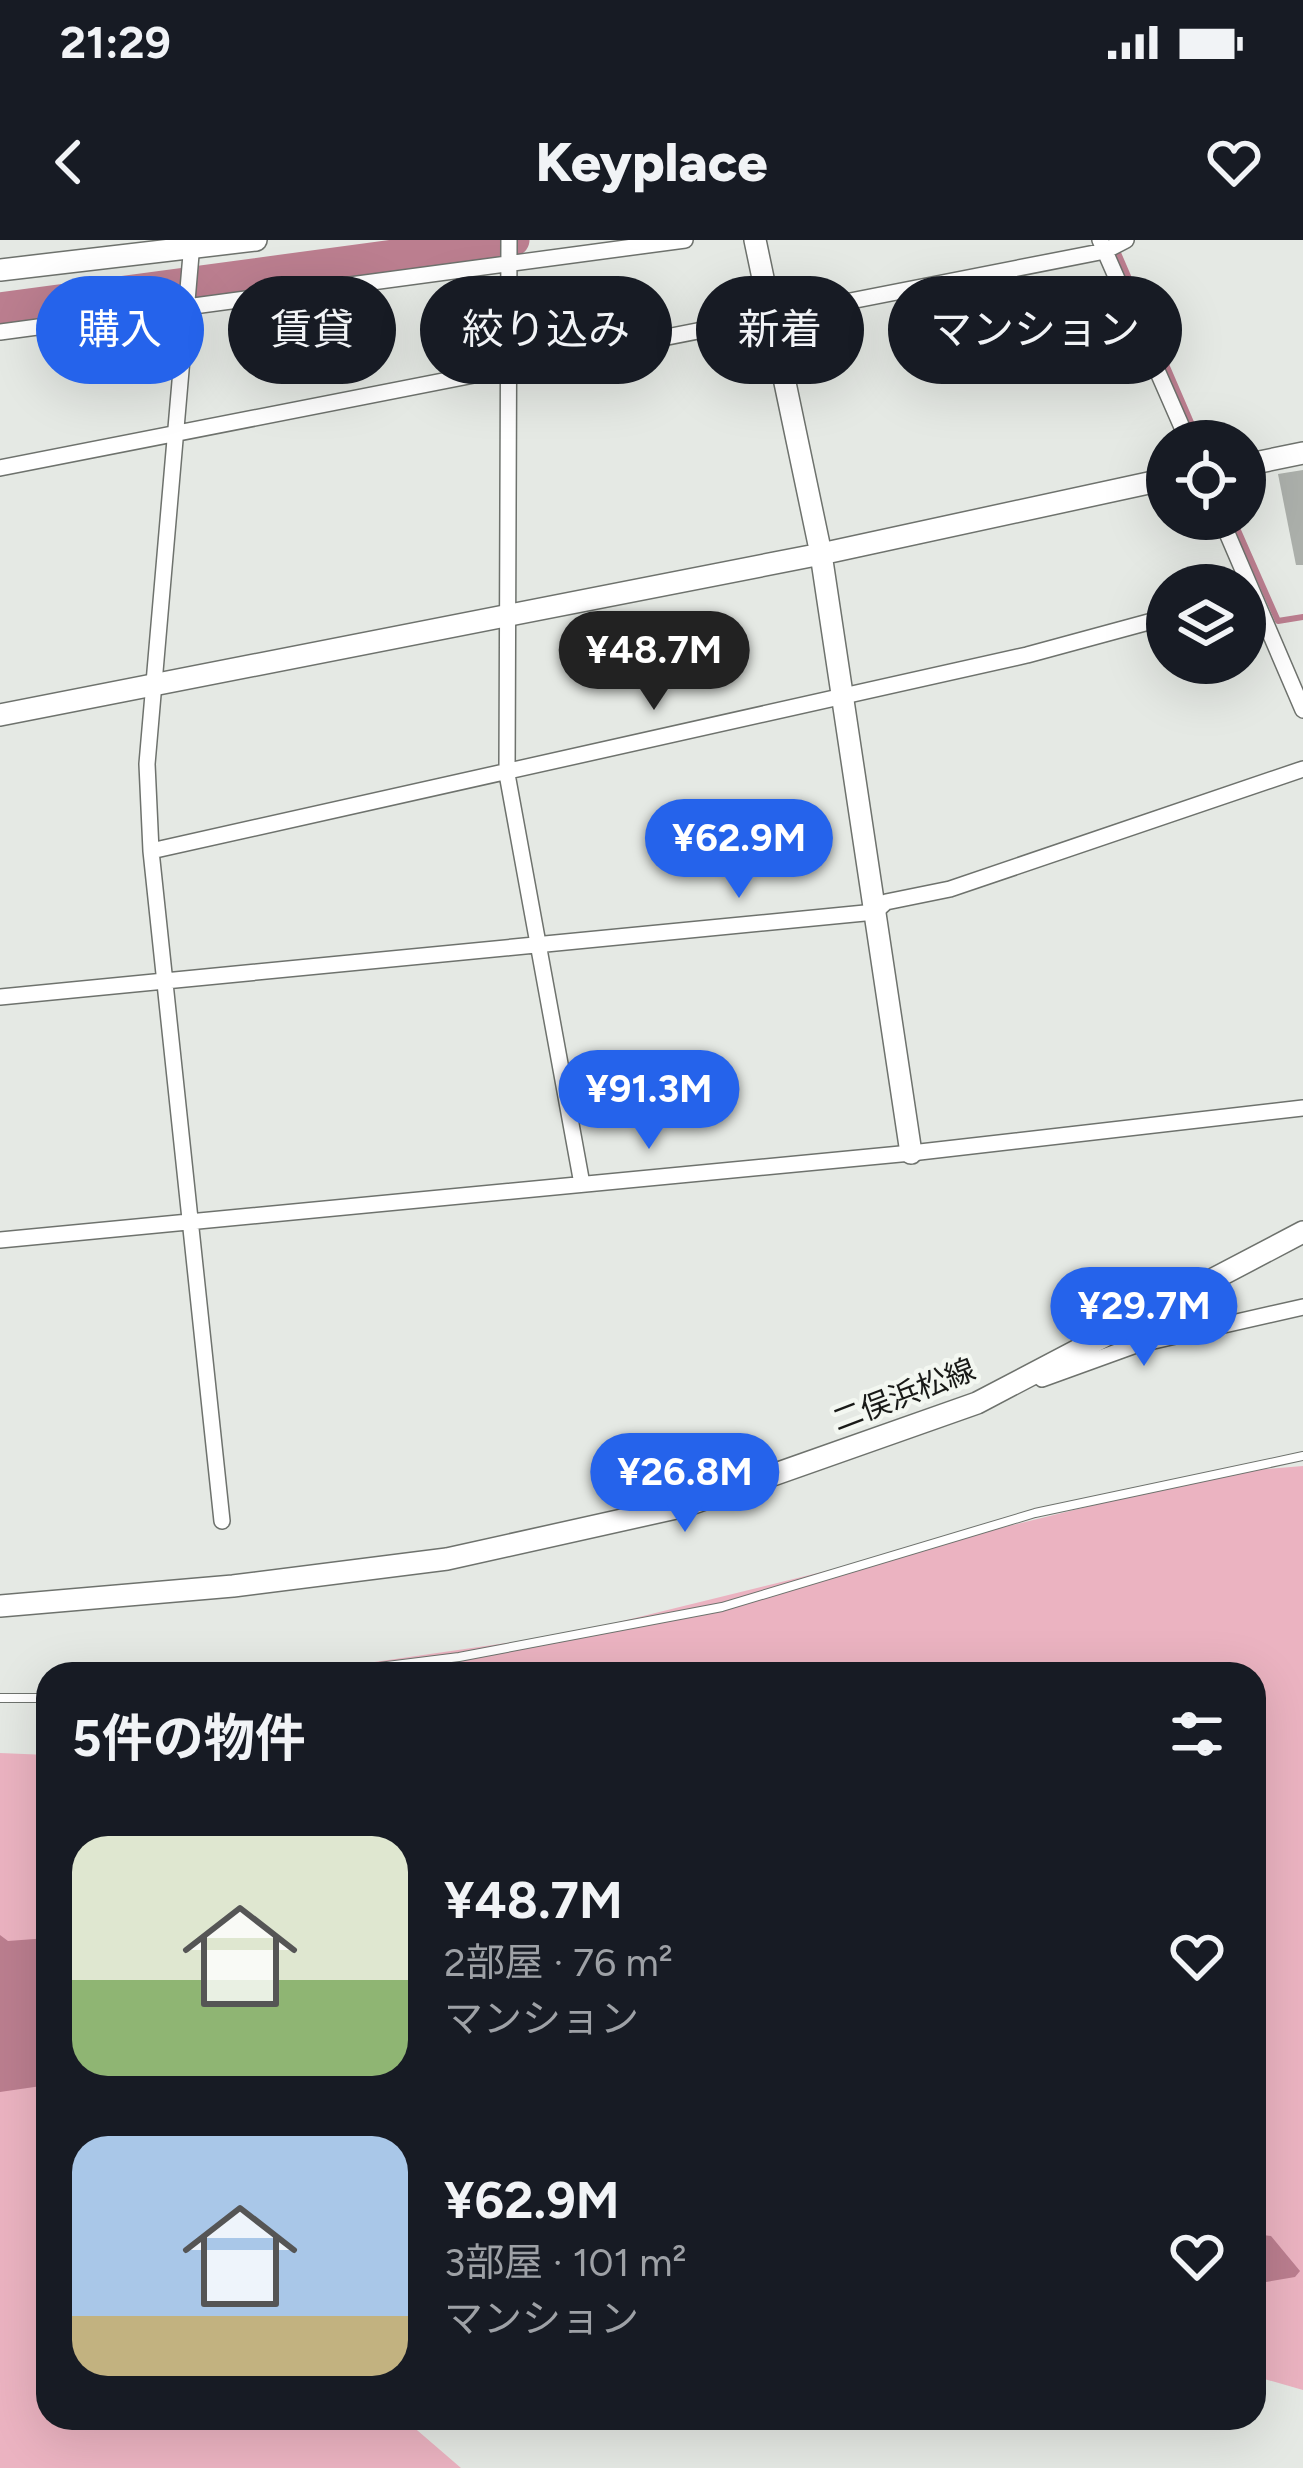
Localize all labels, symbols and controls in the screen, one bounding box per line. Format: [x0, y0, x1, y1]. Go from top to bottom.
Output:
text: 21:29 [60, 15, 171, 69]
icon: back [36, 129, 102, 195]
icon: heart [1201, 129, 1267, 195]
text: Keyplace [536, 130, 767, 195]
chip: 購入 [36, 276, 204, 384]
chip: 賃貸 [228, 276, 396, 384]
chip: 絞り込み [420, 276, 672, 384]
chip: 新着 [696, 276, 864, 384]
chip: マンション [888, 276, 1182, 384]
map controls [1146, 420, 1266, 684]
button: locate [1146, 420, 1266, 540]
button: layers [1146, 564, 1266, 684]
pin: ¥48.7M [556, 611, 752, 713]
text: ¥48.7M [586, 626, 722, 673]
pin: ¥62.9M [641, 799, 837, 901]
text: ¥62.9M [672, 814, 806, 861]
pin: ¥91.3M [551, 1050, 747, 1152]
text: ¥91.3M [585, 1065, 713, 1112]
pin: ¥29.7M [1046, 1267, 1242, 1369]
text: ¥29.7M [1077, 1282, 1211, 1329]
street label: 二俣浜松線 [827, 1350, 980, 1439]
pin: ¥26.8M [587, 1433, 783, 1535]
text: ¥26.8M [617, 1448, 753, 1495]
icon: filters [1164, 1701, 1230, 1767]
text: 5件の物件 [72, 1708, 306, 1769]
text: ¥48.7M [444, 1870, 623, 1931]
icon: home [168, 1884, 312, 2028]
icon: heart [1164, 1923, 1230, 1989]
text: 2部屋 · 76 m² [444, 1939, 673, 1986]
text: マンション [444, 1995, 639, 2042]
text: ¥62.9M [444, 2170, 619, 2231]
icon: home [168, 2184, 312, 2328]
icon: heart [1164, 2223, 1230, 2289]
text: 3部屋 · 101 m² [444, 2239, 687, 2286]
text: マンション [444, 2295, 639, 2342]

